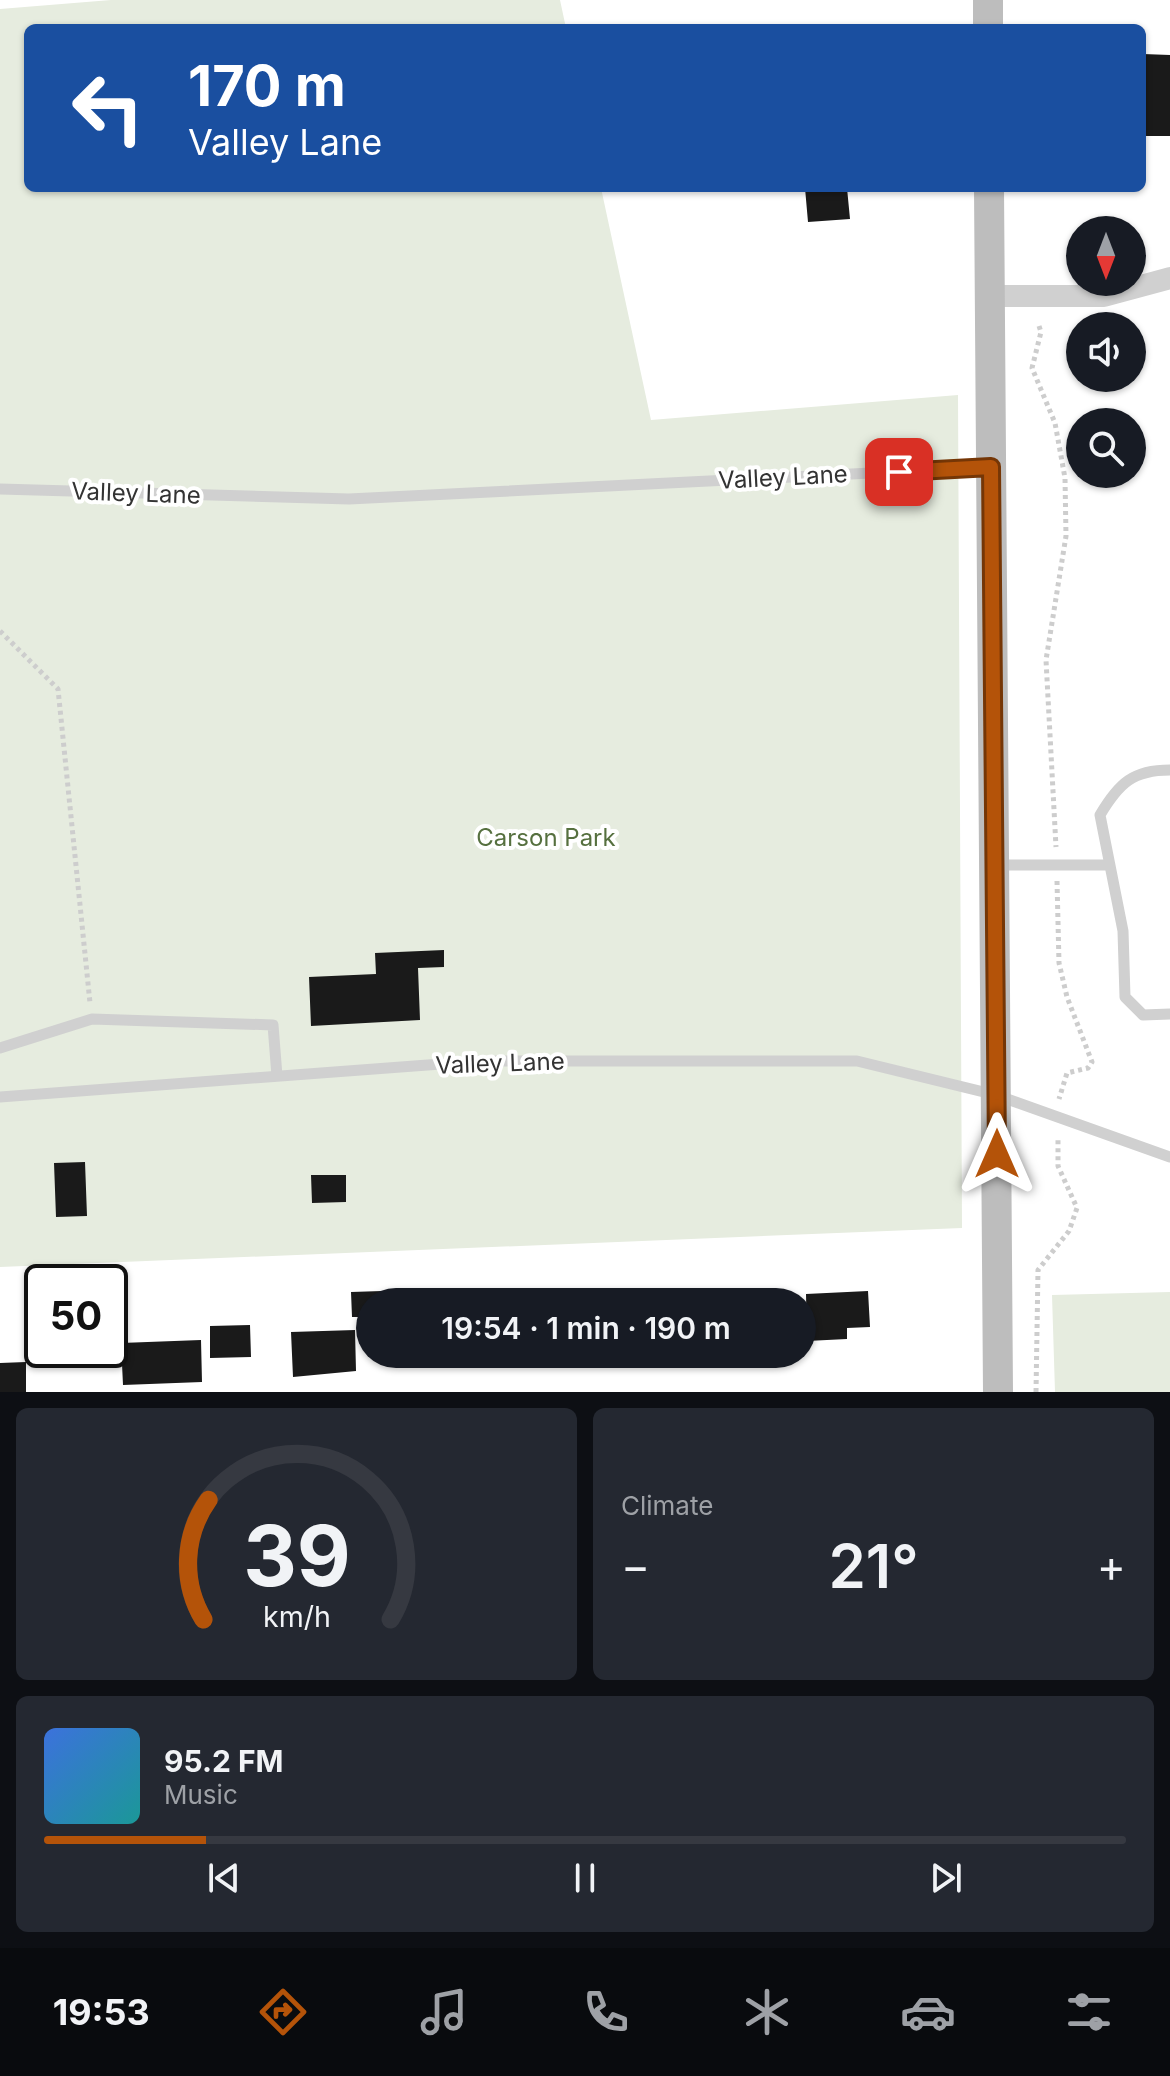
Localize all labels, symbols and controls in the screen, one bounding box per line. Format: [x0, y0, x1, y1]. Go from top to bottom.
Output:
text: 170 m [188, 52, 346, 120]
icon: left [56, 56, 160, 160]
text: Valley Lane [188, 120, 382, 164]
north arrow [1066, 216, 1146, 296]
map controls [1066, 216, 1146, 488]
button: sound [1066, 312, 1146, 392]
button: search [1066, 408, 1146, 488]
pin [865, 438, 933, 506]
icon: arrive [877, 450, 921, 494]
street label: Valley Lane [718, 459, 848, 495]
street label: Valley Lane [71, 476, 201, 510]
park label: Carson Park [476, 823, 616, 852]
street label: Valley Lane [435, 1046, 565, 1080]
position arrow [955, 1112, 1039, 1196]
speed limit sign: 50 [24, 1264, 128, 1368]
text: 19:54 · 1 min · 190 m [441, 1310, 731, 1346]
text: Climate [621, 1490, 713, 1521]
text: 39 [243, 1505, 350, 1606]
text: 21° [828, 1530, 919, 1602]
text: − [621, 1539, 650, 1593]
text: + [1097, 1539, 1126, 1593]
text: km/h [263, 1599, 330, 1634]
text: 95.2 FM [164, 1743, 284, 1779]
text: Music [164, 1779, 238, 1810]
icon: previous [202, 1856, 246, 1900]
icon: pause [563, 1856, 607, 1900]
icon: next [924, 1856, 968, 1900]
icon: directions [255, 1984, 311, 2040]
icon: music [416, 1984, 472, 2040]
icon: phone [578, 1984, 634, 2040]
icon: climate [739, 1984, 795, 2040]
icon: car [900, 1984, 956, 2040]
icon: filters [1061, 1984, 1117, 2040]
text: 19:53 [53, 1990, 150, 2034]

